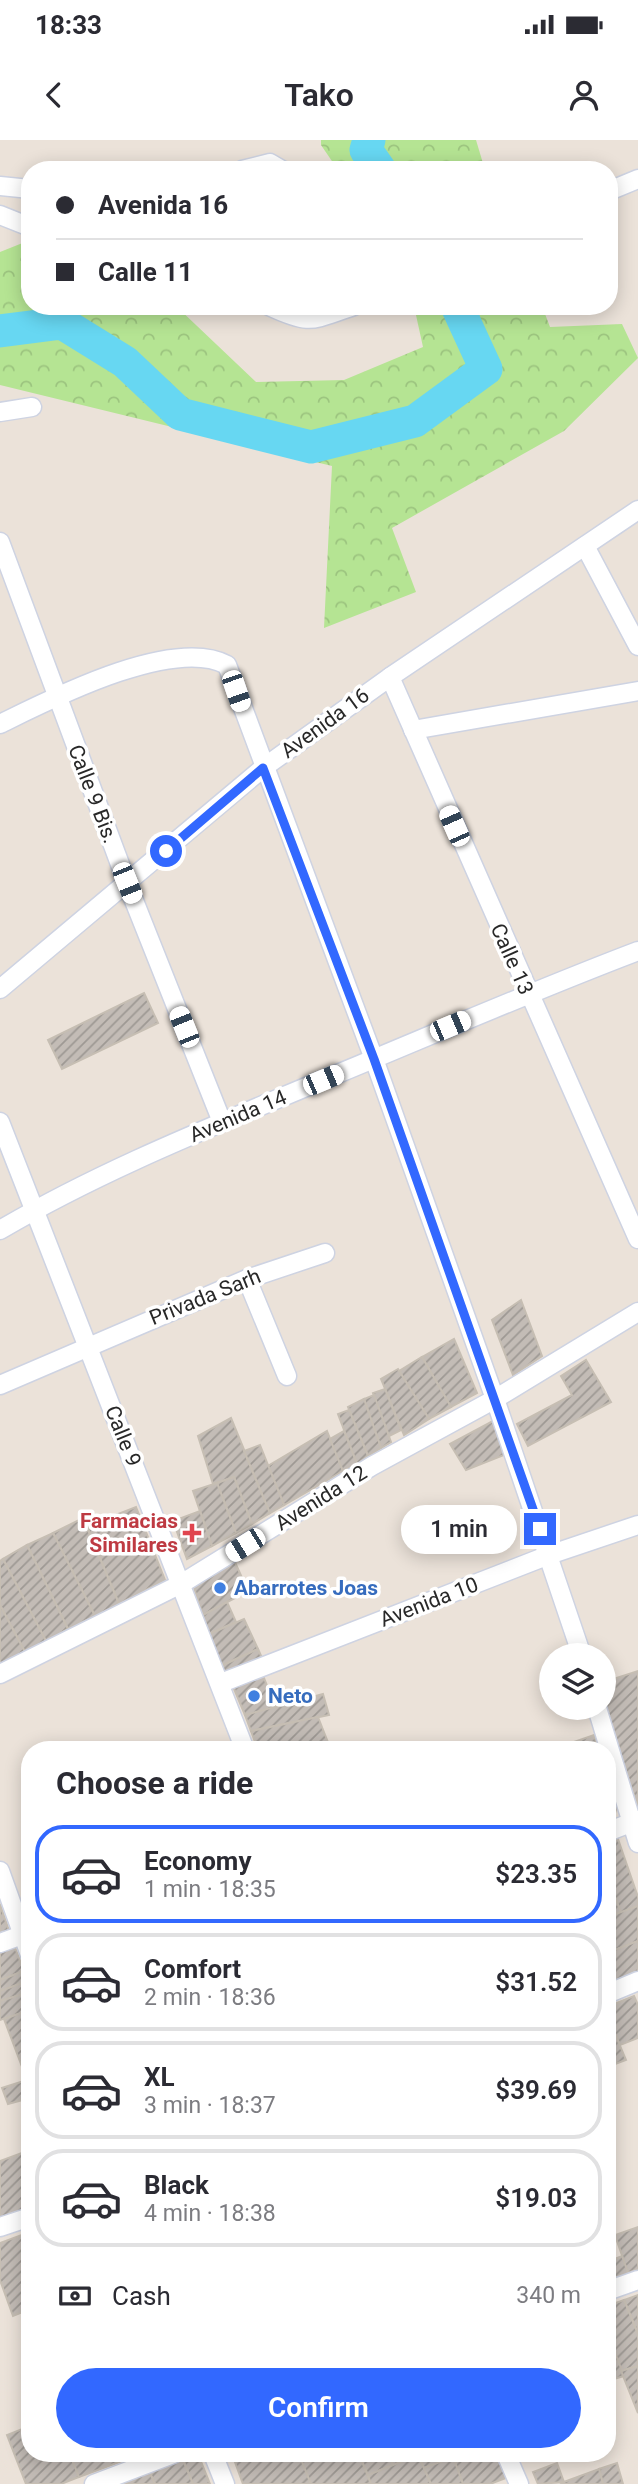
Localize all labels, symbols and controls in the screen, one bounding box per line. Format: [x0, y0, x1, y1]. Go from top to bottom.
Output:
text: 18:33 [35, 10, 102, 40]
icon: back [35, 76, 73, 114]
text: Tako [284, 76, 354, 114]
icon: person [565, 76, 603, 114]
text: Avenida 16 [98, 190, 228, 220]
text: Calle 11 [98, 257, 193, 287]
car [220, 668, 253, 714]
street label: Avenida 16 [276, 683, 374, 763]
street label: Calle 9 Bis. [63, 742, 123, 846]
car [436, 803, 473, 849]
route start [150, 835, 182, 867]
car [110, 860, 145, 906]
street label: Calle 13 [486, 920, 538, 998]
car [167, 1004, 202, 1050]
car [427, 1008, 474, 1044]
car [300, 1062, 347, 1098]
street label: Avenida 14 [186, 1085, 290, 1147]
street label: Privada Sarh [146, 1264, 264, 1330]
street label: Calle 9 [100, 1402, 146, 1470]
street label: Avenida 12 [271, 1460, 371, 1536]
callout: 1 min [400, 1504, 516, 1554]
place label: Farmacias Similares [80, 1509, 178, 1557]
route end [524, 1513, 556, 1545]
text: 1 min [430, 1516, 488, 1543]
marker: Farmacias Similares [184, 1525, 200, 1541]
car [222, 1525, 269, 1565]
street label: Avenida 10 [377, 1572, 481, 1632]
place label: Abarrotes Joas [234, 1576, 378, 1600]
marker: Abarrotes Joas [212, 1580, 228, 1596]
map controls [539, 1643, 616, 1720]
button: layers [539, 1643, 616, 1720]
place label: Neto [268, 1684, 313, 1708]
marker: Neto [246, 1688, 262, 1704]
text: Choose a ride [56, 1764, 253, 1802]
icon: car [60, 1843, 123, 1906]
text: Economy [144, 1846, 251, 1876]
text: $23.35 [495, 1859, 577, 1889]
text: 1 min · 18:35 [144, 1876, 276, 1903]
icon: car [60, 1951, 123, 2014]
text: Comfort [144, 1954, 241, 1984]
text: $31.52 [495, 1967, 577, 1997]
text: 2 min · 18:36 [144, 1984, 276, 2011]
icon: car [60, 2059, 123, 2122]
text: XL [144, 2062, 175, 2092]
text: $39.69 [495, 2075, 577, 2105]
text: 3 min · 18:37 [144, 2092, 276, 2119]
icon: car [60, 2167, 123, 2230]
text: Black [144, 2170, 209, 2200]
text: $19.03 [495, 2183, 577, 2213]
text: 4 min · 18:38 [144, 2200, 276, 2227]
icon: cash [56, 2277, 94, 2315]
text: Cash [112, 2281, 171, 2311]
text: 340 m [516, 2282, 581, 2309]
button: Confirm [56, 2368, 581, 2448]

